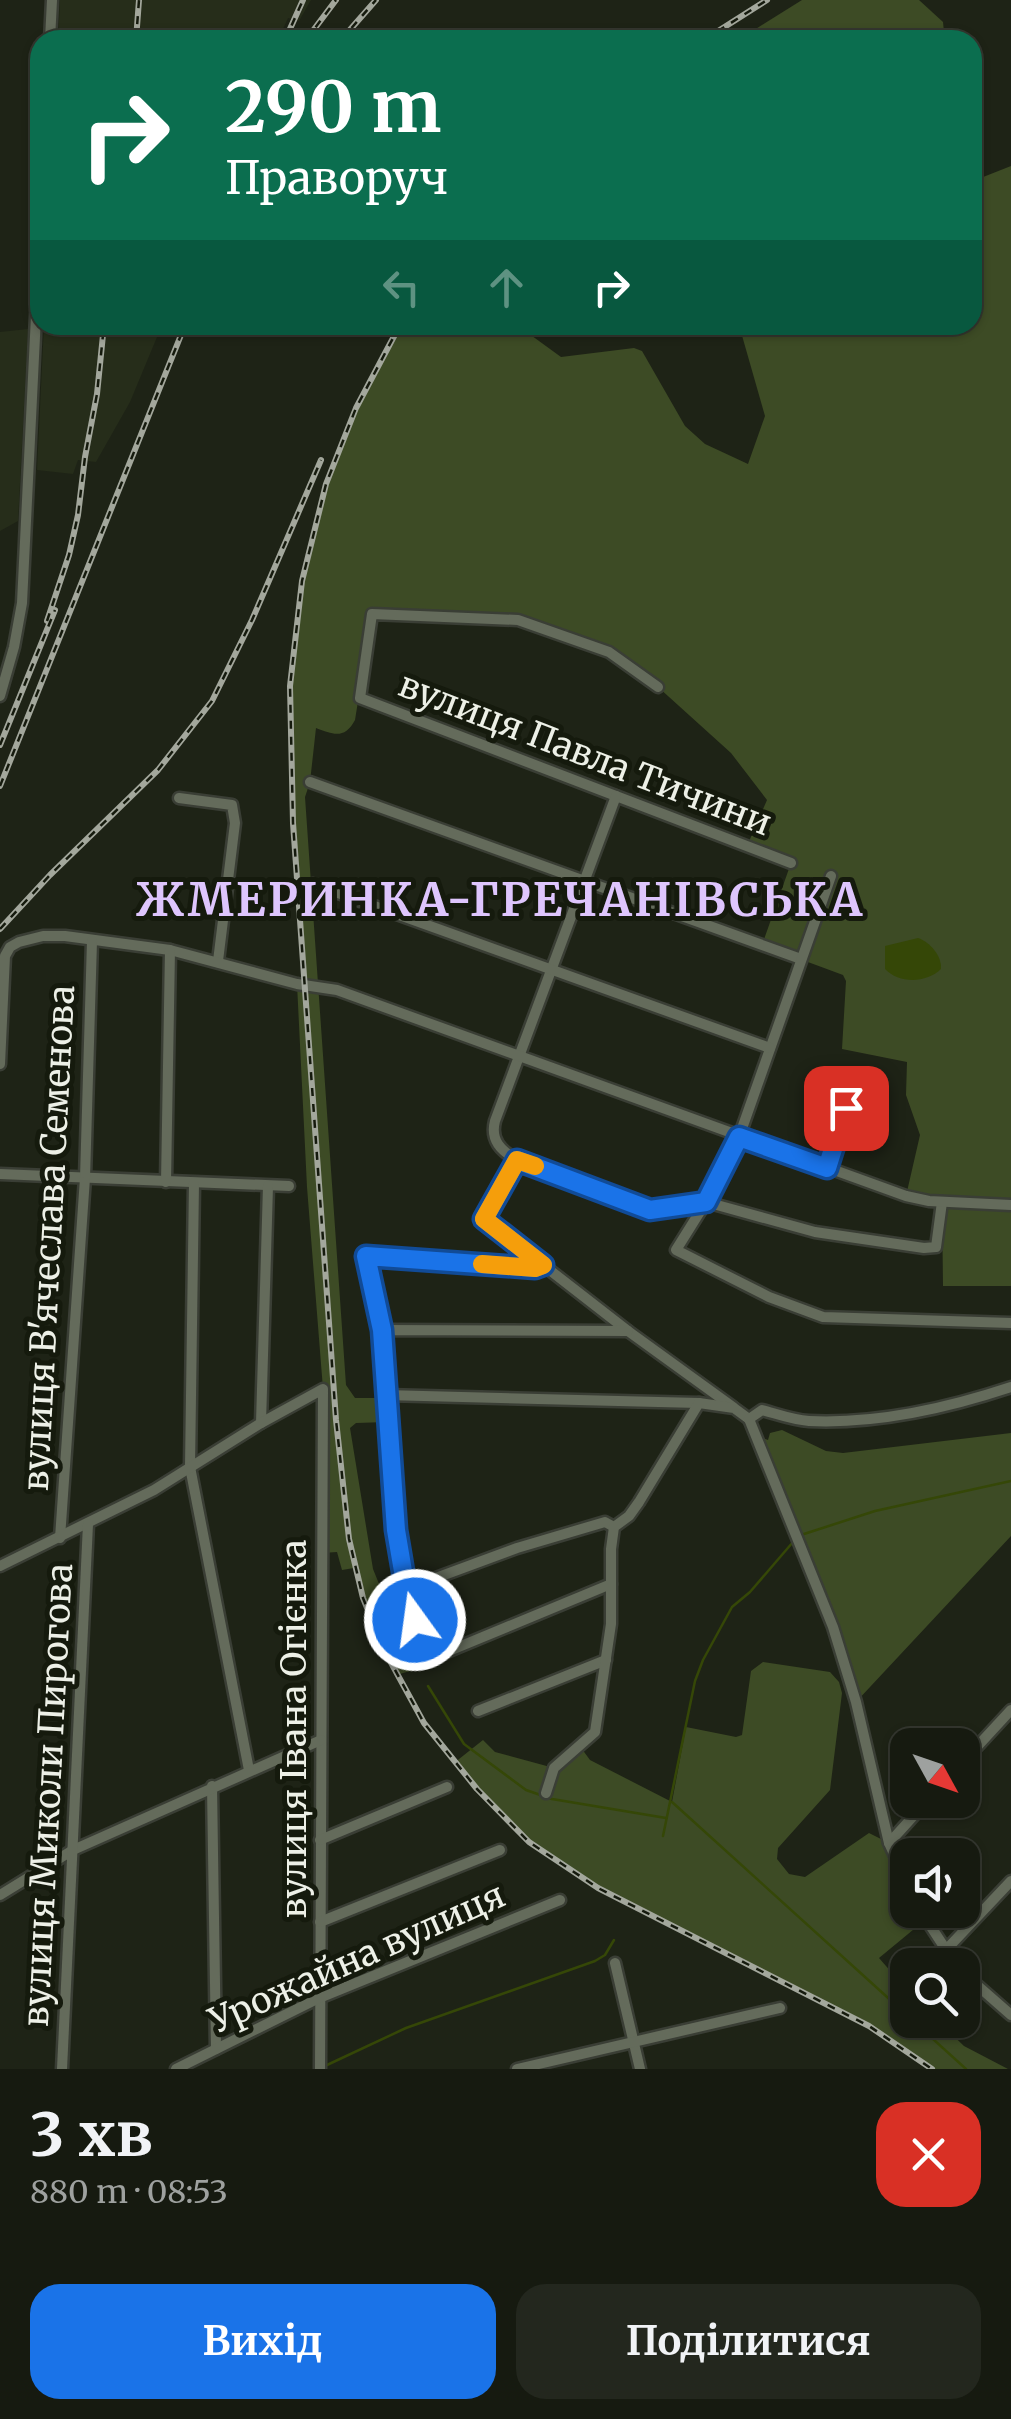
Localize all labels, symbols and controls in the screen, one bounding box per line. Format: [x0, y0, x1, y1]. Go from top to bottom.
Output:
text: 290 m [225, 63, 441, 151]
icon: right [60, 70, 190, 200]
text: Праворуч [225, 150, 448, 206]
icon: left [374, 260, 429, 315]
icon: ahead [479, 260, 534, 315]
icon: right [584, 260, 639, 315]
street label: вулиця Павла Тичини [393, 663, 777, 845]
district label: ЖМЕРИНКА-ГРЕЧАНІВСЬКА [135, 872, 865, 928]
street label: вулиця В'ячеслава Семенова [14, 984, 84, 1492]
pin [804, 1066, 889, 1151]
icon: arrive [819, 1081, 874, 1136]
street label: вулиця Івана Огієнка [272, 1540, 316, 1918]
street label: вулиця Миколи Пирогова [14, 1562, 82, 2028]
position arrow [363, 1568, 467, 1672]
north arrow [890, 1728, 980, 1818]
map controls [890, 1728, 980, 2038]
button: sound [890, 1838, 980, 1928]
street label: Урожайна вулиця [202, 1873, 511, 2043]
button: search [890, 1948, 980, 2038]
text: 3 хв [30, 2097, 153, 2172]
button: close [876, 2102, 981, 2207]
text: 880 m · 08:53 [30, 2172, 228, 2212]
button: Вихід [30, 2284, 496, 2399]
button: Поділитися [516, 2284, 981, 2399]

